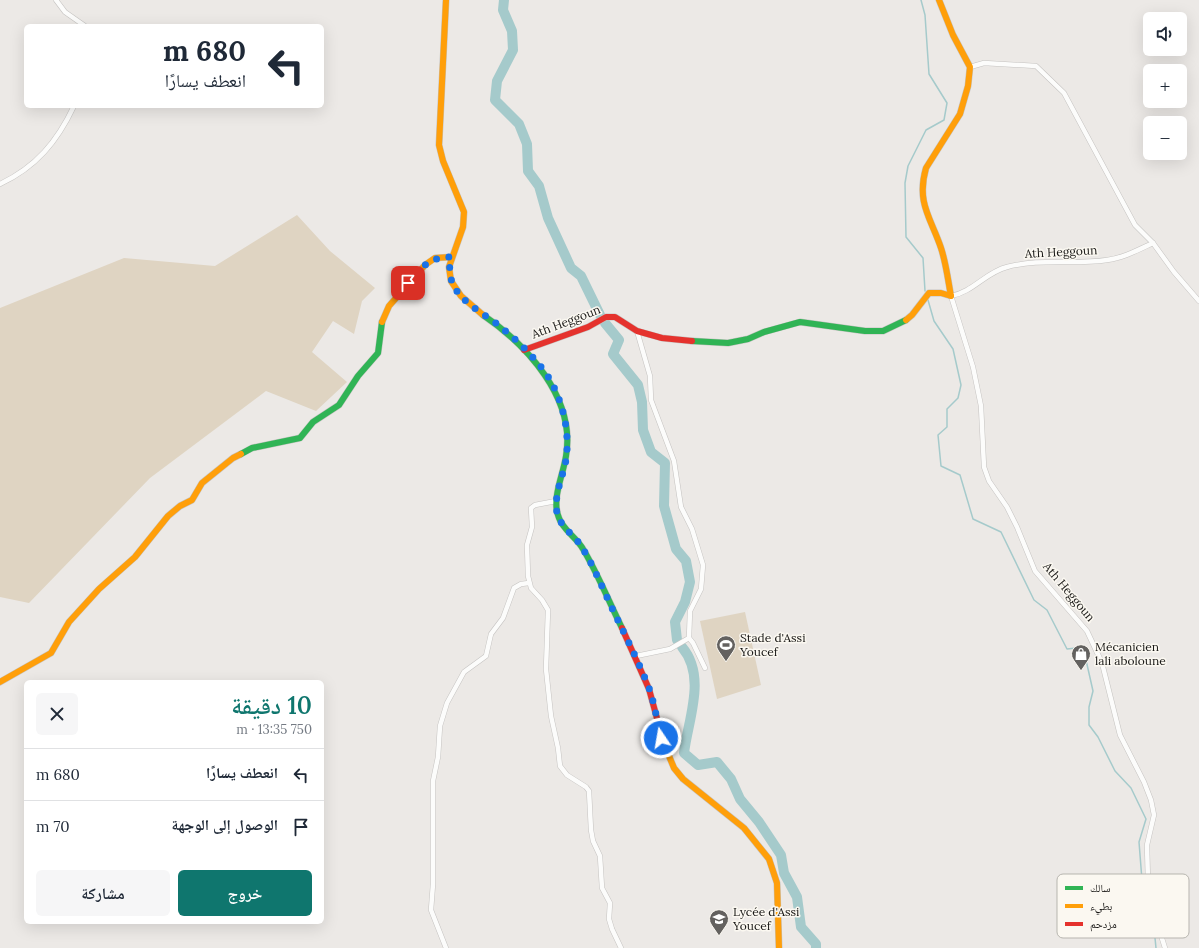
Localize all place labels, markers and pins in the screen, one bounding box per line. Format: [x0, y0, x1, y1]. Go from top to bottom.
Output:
pin [391, 266, 425, 300]
place label: Stade d'Assi Youcef [739, 630, 806, 659]
sports icon: Stade d'Assi Youcef [715, 634, 737, 662]
place label: Mécanicien lali aboloune [1095, 639, 1166, 668]
shop icon: Mécanicien lali aboloune [1070, 643, 1092, 671]
place label: Lycée d'Assi Youcef [732, 904, 799, 933]
school or university icon: Lycée d'Assi Youcef [708, 908, 730, 936]

